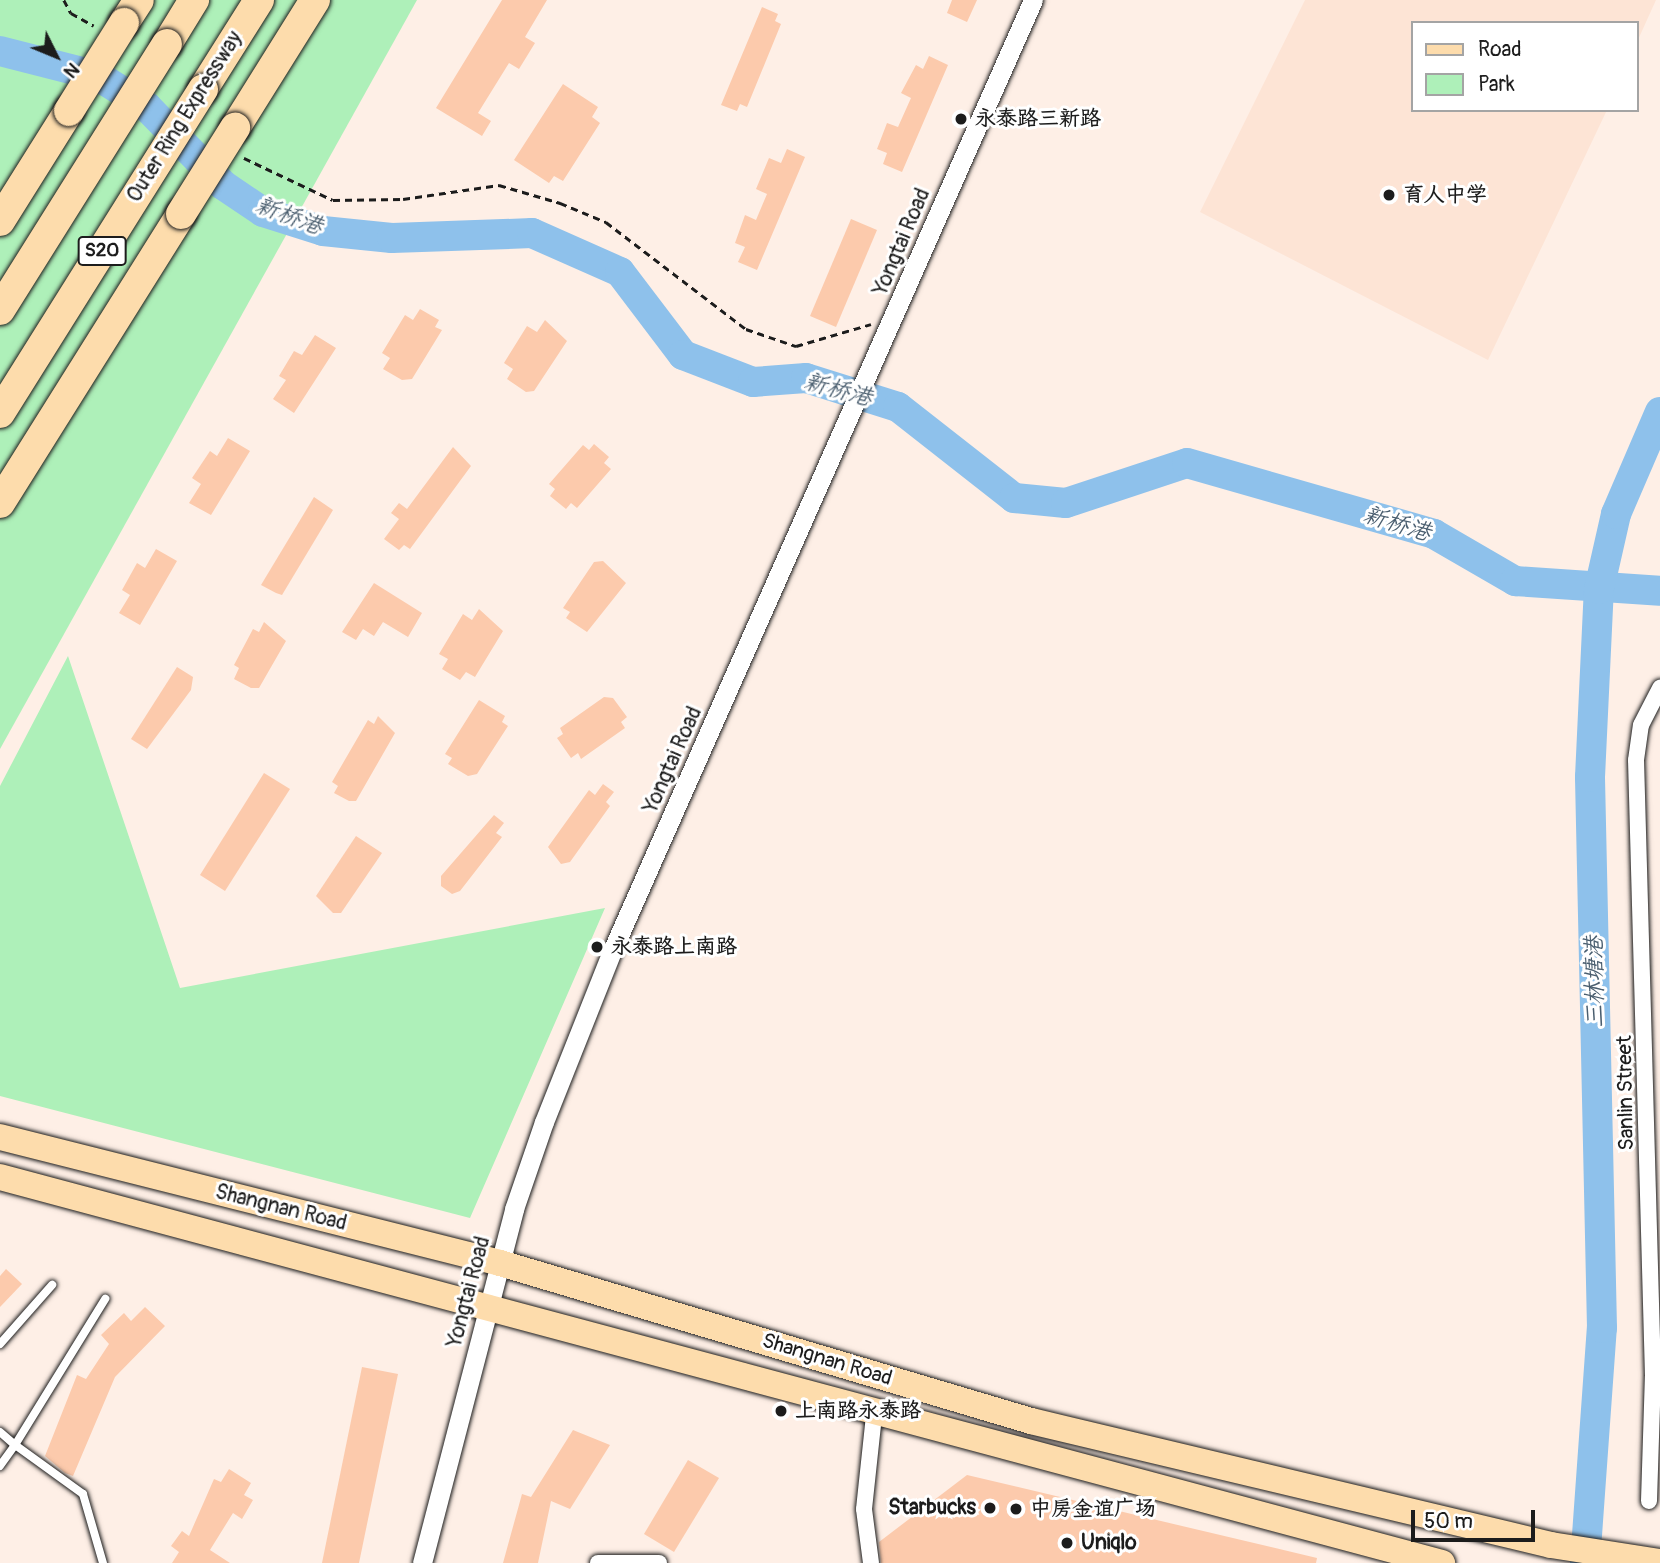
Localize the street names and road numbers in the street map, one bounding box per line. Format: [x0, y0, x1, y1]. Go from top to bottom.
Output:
street label: Outer Ring Expressway [122, 27, 248, 207]
street label: Yongtai Road [868, 185, 936, 299]
road number: S20 [78, 235, 126, 266]
street label: Yongtai Road [638, 703, 708, 817]
street label: Sanlin Street [1612, 1035, 1640, 1151]
street label: Shangnan Road [213, 1179, 349, 1237]
street label: Yongtai Road [442, 1234, 496, 1350]
street label: Shangnan Road [759, 1328, 895, 1392]

